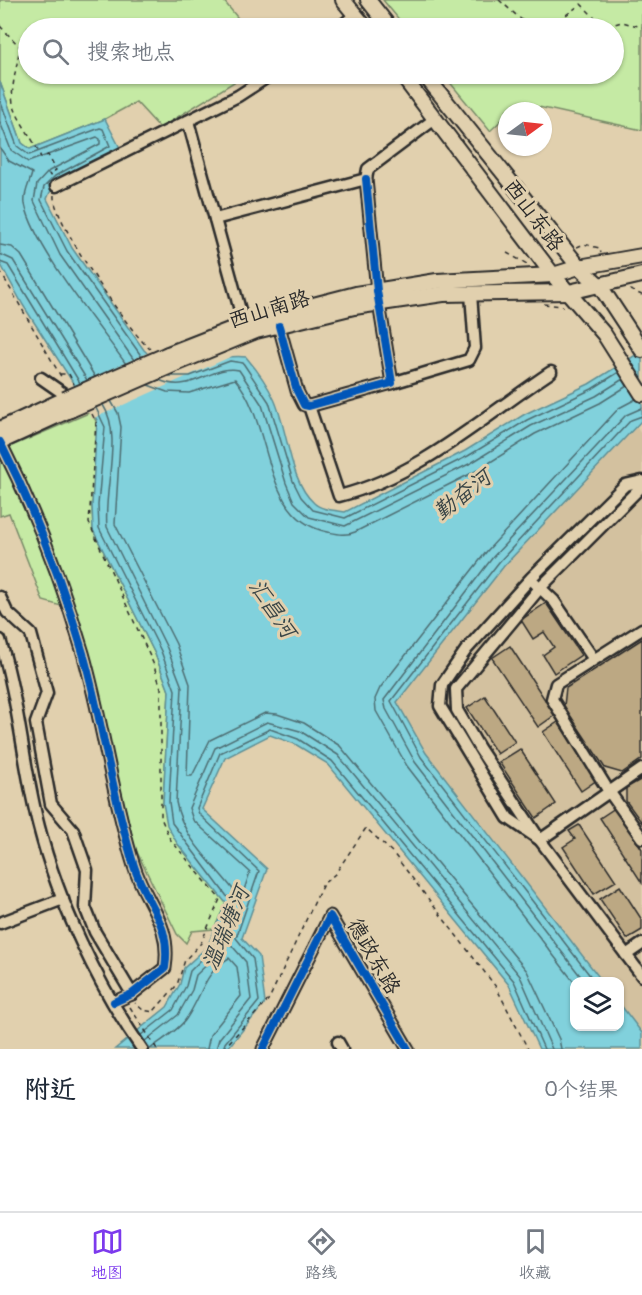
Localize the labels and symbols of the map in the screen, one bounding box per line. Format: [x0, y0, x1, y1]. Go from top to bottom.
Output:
north arrow [498, 102, 552, 156]
street label: 西山东路 [498, 174, 570, 257]
street label: 西山南路 [225, 284, 313, 335]
water label: 勤奋河 [428, 462, 500, 526]
water label: 汇昌河 [242, 573, 304, 646]
water label: 温瑞塘河 [196, 880, 257, 974]
street label: 德政东路 [341, 913, 406, 999]

